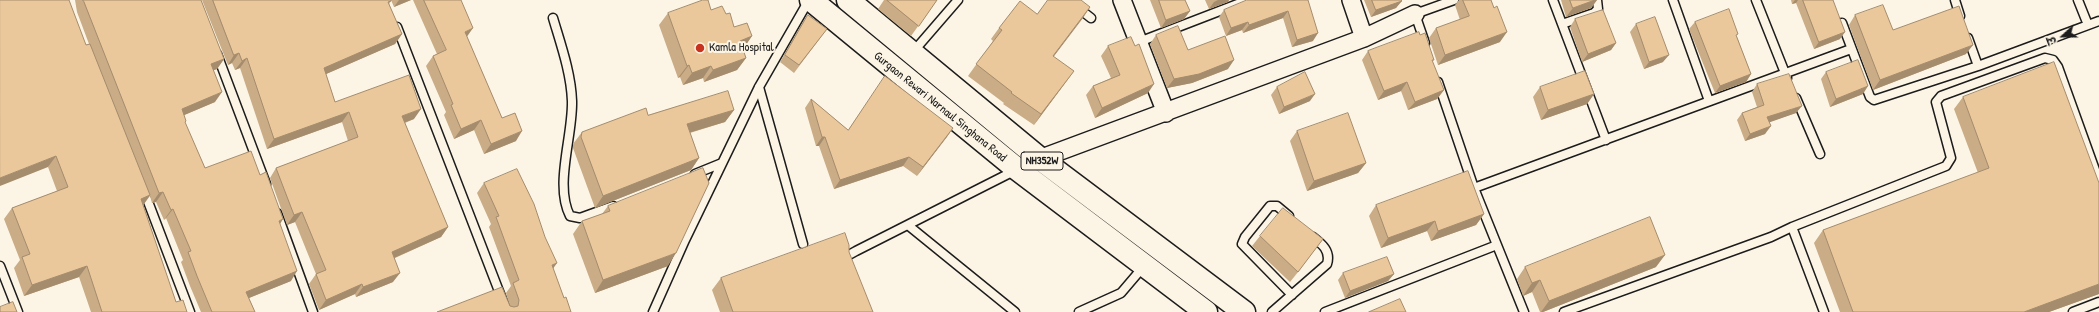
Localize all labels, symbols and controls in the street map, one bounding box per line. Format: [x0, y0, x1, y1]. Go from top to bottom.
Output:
north arrow [2043, 16, 2083, 56]
text: उ [2044, 34, 2060, 46]
place label: Kamla Hospital [709, 41, 774, 55]
marker: Kamla Hospital [694, 42, 706, 54]
street label: Gurgaon Rewari Narnaul Singhana Road [871, 49, 1009, 165]
road number: NH352W [1021, 152, 1063, 170]

